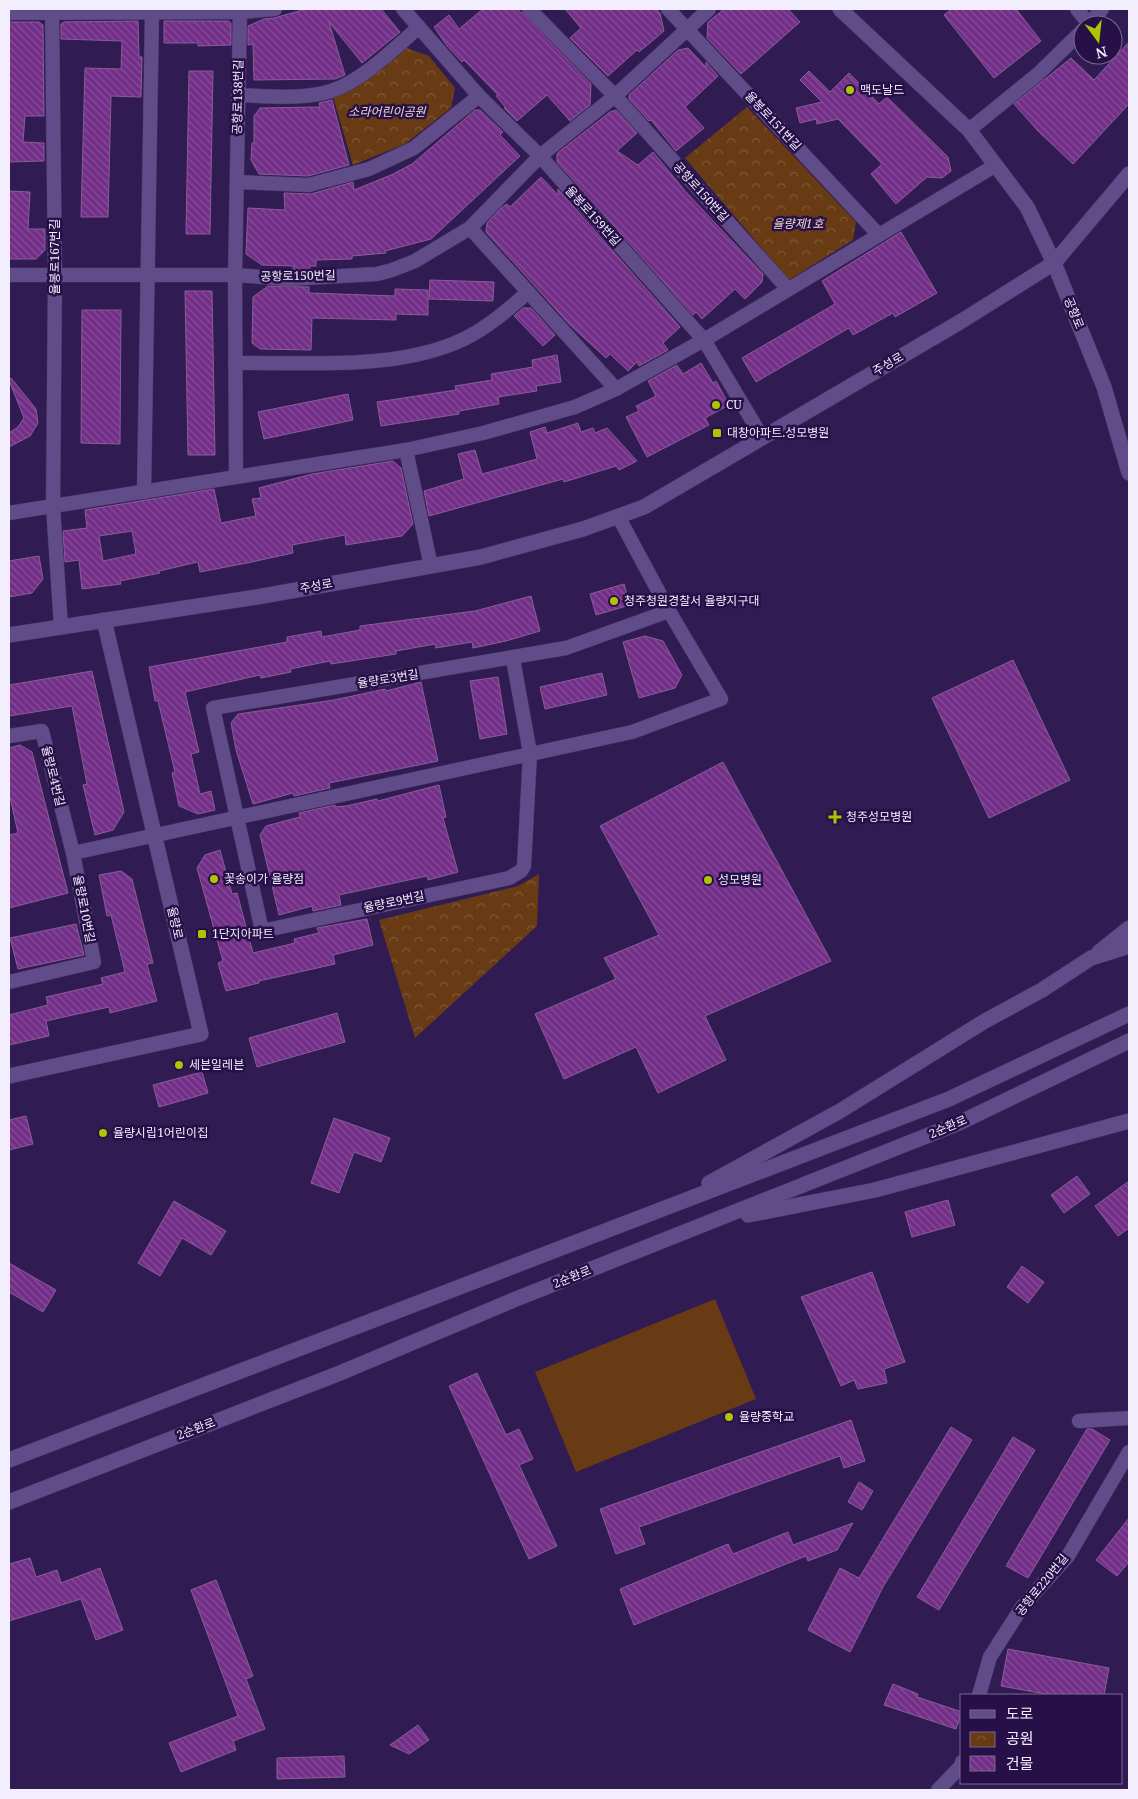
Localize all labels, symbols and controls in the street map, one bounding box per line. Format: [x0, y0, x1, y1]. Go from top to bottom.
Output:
north arrow [1073, 15, 1123, 65]
text: N [1094, 42, 1109, 64]
street label: 공항로138번길 [228, 59, 247, 135]
place label: 맥도날드 [860, 81, 904, 98]
marker: 맥도날드 [844, 84, 856, 96]
street label: 율봉로151번길 [741, 87, 805, 154]
park label: 소라어린이공원 [348, 103, 427, 120]
street label: 공항로150번길 [670, 158, 733, 225]
street label: 율봉로159번길 [562, 182, 625, 249]
park label: 율량제1호 [773, 215, 824, 232]
street label: 율봉로167번길 [46, 219, 63, 295]
street label: 공항로150번길 [260, 266, 336, 285]
street label: 공항로 [1060, 294, 1089, 331]
street label: 주성로 [869, 348, 906, 379]
place label: CU [726, 396, 742, 413]
marker: CU [710, 399, 722, 411]
place label: 대창아파트.성모병원 [727, 424, 829, 441]
marker: 대창아파트.성모병원 [711, 427, 723, 439]
street label: 주성로 [298, 574, 334, 597]
place label: 청주청원경찰서 율량지구대 [624, 592, 760, 609]
marker: 청주청원경찰서 율량지구대 [608, 595, 620, 607]
street label: 율량로3번길 [356, 665, 420, 692]
street label: 율량로4번길 [38, 744, 69, 808]
place label: 청주성모병원 [846, 808, 912, 825]
marker: 청주성모병원 [828, 810, 842, 824]
place label: 꽃송이가 율량점 [224, 870, 304, 887]
place label: 성모병원 [718, 871, 762, 888]
marker: 꽃송이가 율량점 [208, 873, 220, 885]
street label: 율량로10번길 [70, 874, 99, 944]
marker: 성모병원 [702, 874, 714, 886]
street label: 율량로9번길 [362, 887, 426, 916]
street label: 율량로 [163, 905, 187, 941]
place label: 1단지아파트 [212, 925, 274, 942]
marker: 1단지아파트 [196, 928, 208, 940]
place label: 세븐일레븐 [189, 1056, 244, 1073]
marker: 세븐일레븐 [173, 1059, 185, 1071]
street label: 2순환로 [926, 1111, 969, 1142]
place label: 율량시립1어린이집 [113, 1124, 208, 1141]
marker: 율량시립1어린이집 [97, 1127, 109, 1139]
street label: 2순환로 [550, 1261, 593, 1292]
place label: 율량중학교 [739, 1408, 794, 1425]
marker: 율량중학교 [723, 1411, 735, 1423]
street label: 2순환로 [174, 1413, 217, 1444]
street label: 공항로220번길 [1011, 1550, 1072, 1619]
legend [960, 1694, 1123, 1784]
text: 도로 [1006, 1703, 1034, 1723]
text: 공원 [1006, 1728, 1034, 1748]
text: 건물 [1006, 1753, 1034, 1773]

